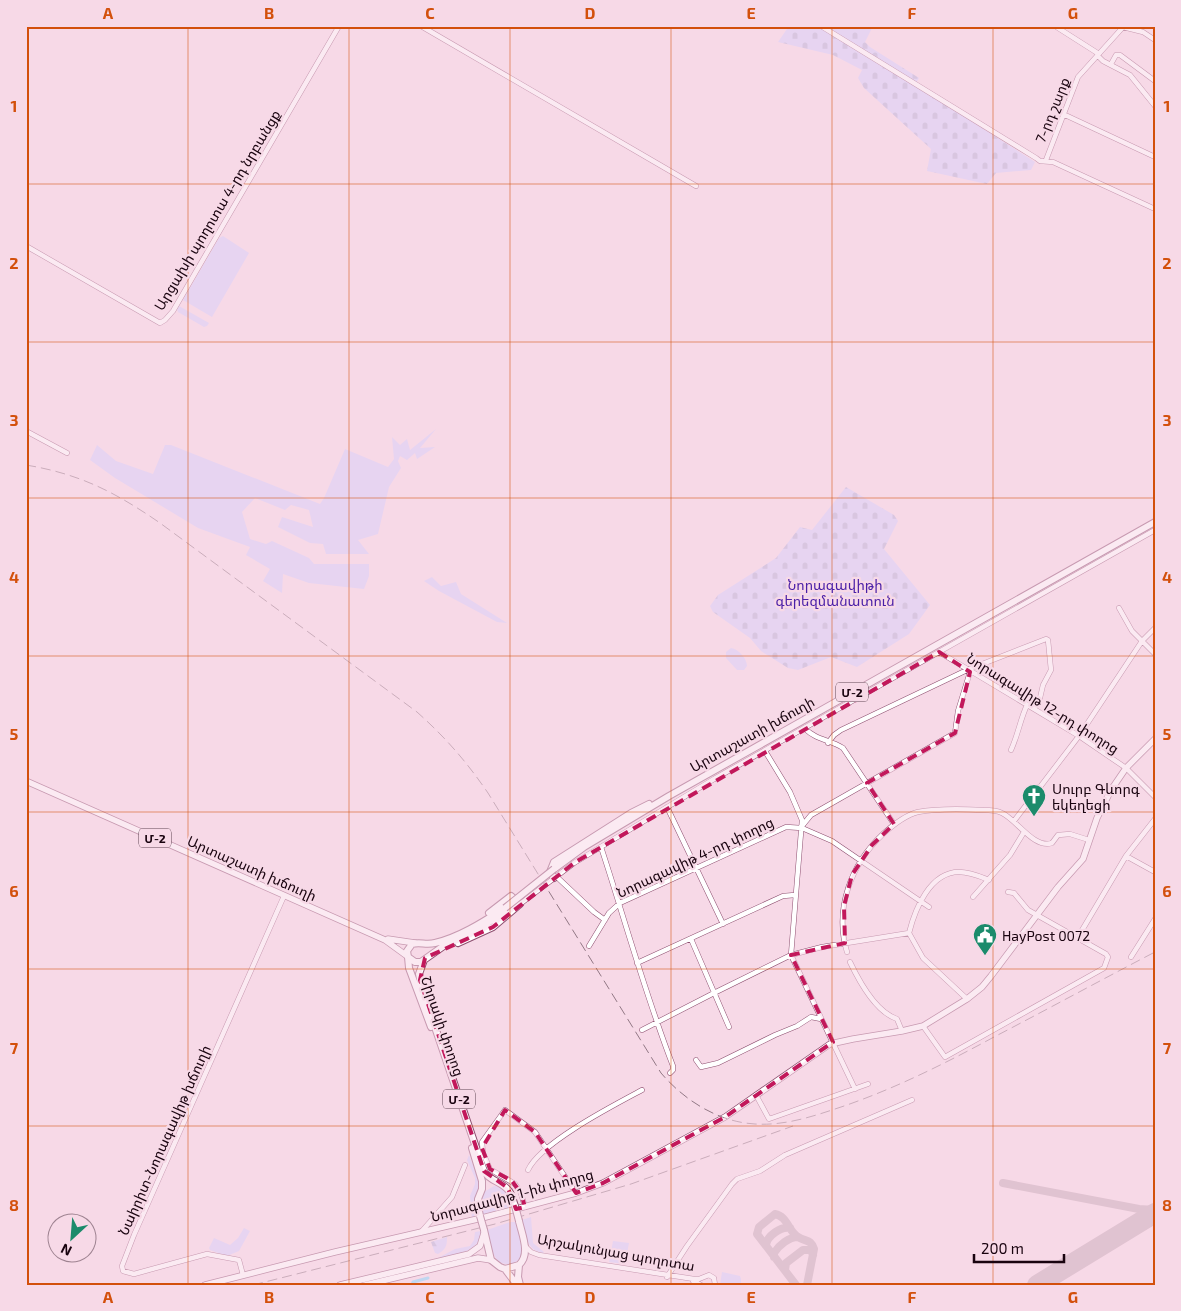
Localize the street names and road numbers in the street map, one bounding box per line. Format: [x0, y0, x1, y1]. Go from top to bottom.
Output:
street label: 7-րդ շարք [1031, 75, 1073, 145]
street label: Արցախի պողոտա 4-րդ նրբանցք [150, 107, 284, 313]
street label: Նորագավիթ 12-րդ փողոց [964, 649, 1122, 757]
road number: Մ-2 [836, 682, 868, 702]
street label: Արտաշատի խճուղի [687, 693, 817, 775]
street label: Նորագավիթ 4-րդ փողոց [614, 813, 776, 901]
road number: Մ-2 [139, 828, 171, 848]
street label: Արտաշատի խճուղի [185, 832, 319, 904]
street label: Շիրակի փողոց [418, 974, 468, 1078]
street label: Նաիրիտ-Նորագավիթ խճուղի [114, 1042, 214, 1238]
road number: Մ-2 [443, 1090, 475, 1108]
street label: Նորագավիթ 1-ին փողոց [429, 1165, 595, 1225]
street label: Արշակունյաց պողոտա [536, 1230, 696, 1274]

